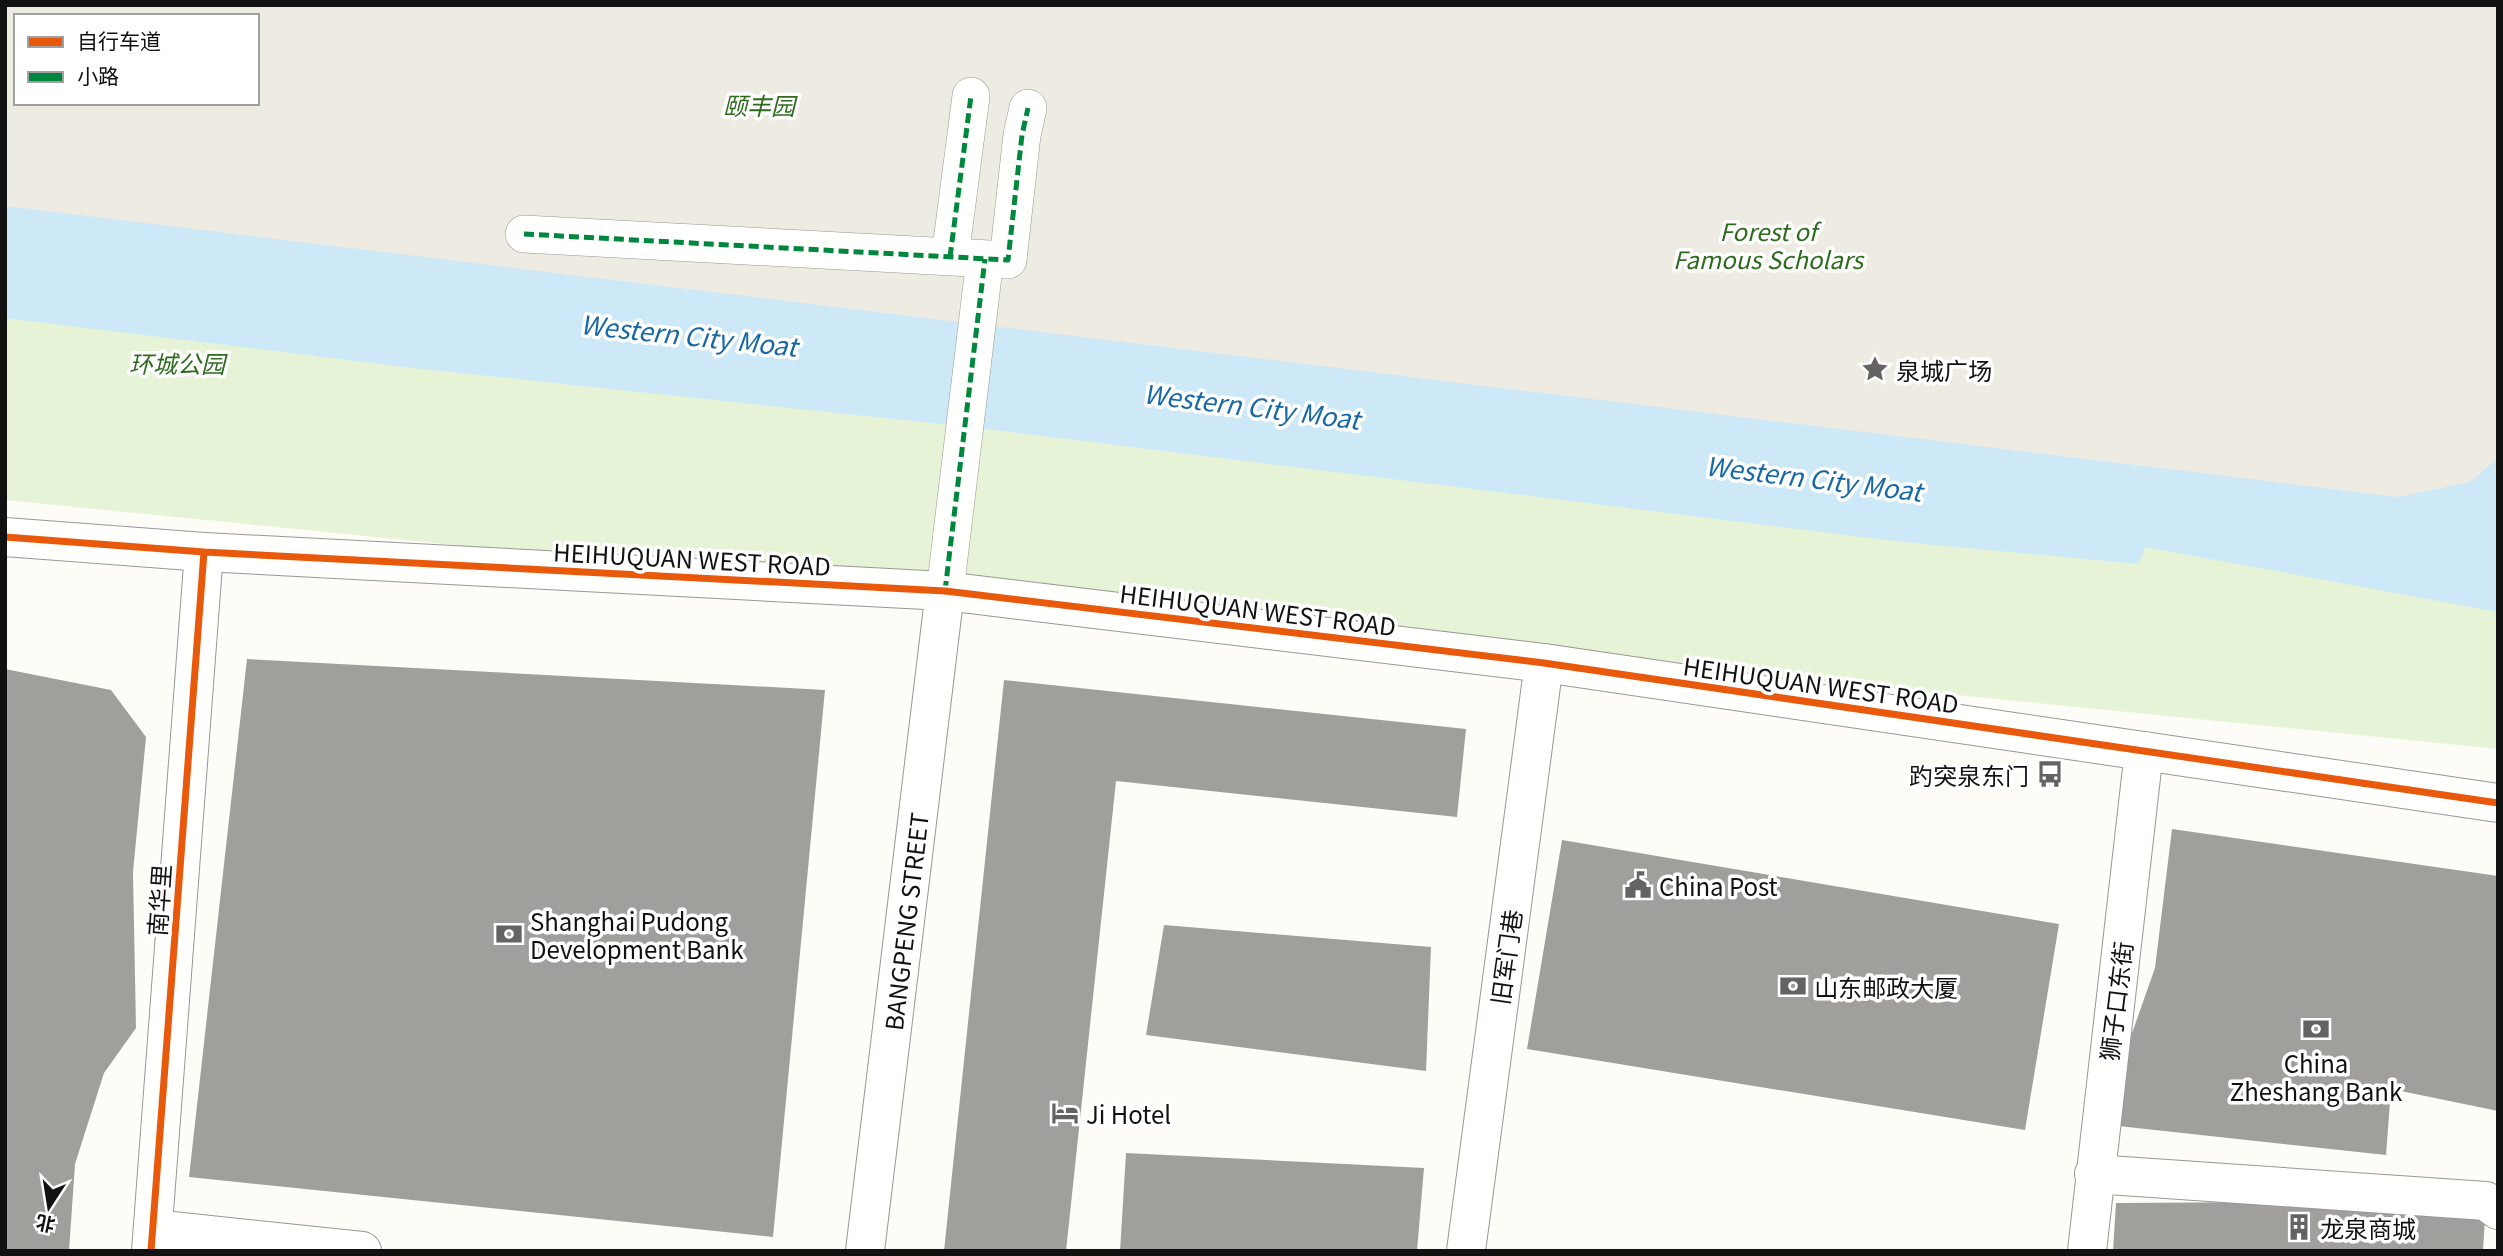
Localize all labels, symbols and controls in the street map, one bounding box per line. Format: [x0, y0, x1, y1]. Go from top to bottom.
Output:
legend [14, 14, 259, 105]
text: 自行车道 [77, 25, 161, 55]
text: 小路 [77, 60, 119, 90]
park label: 颐丰园 [723, 87, 798, 122]
park label: Forest of Famous Scholars [1673, 213, 1865, 276]
water label: Western City Moat [579, 304, 802, 364]
park label: 环城公园 [129, 345, 228, 380]
place label: 泉城广场 [1896, 352, 1992, 387]
place icon: 泉城广场 [1860, 354, 1890, 384]
water label: Western City Moat [1142, 373, 1365, 437]
water label: Western City Moat [1704, 445, 1927, 509]
street label: HEIHUQUAN WEST ROAD [552, 533, 832, 583]
street label: HEIHUQUAN WEST ROAD [1118, 575, 1398, 643]
street label: HEIHUQUAN WEST ROAD [1681, 647, 1961, 721]
place label: 趵突泉东门 [1909, 757, 2029, 792]
bus stop icon: 趵突泉东门 [2035, 759, 2065, 789]
street label: BANGPENG STREET [874, 811, 935, 1032]
street label: 南华里 [138, 863, 178, 937]
place label: China Post [1659, 868, 1778, 903]
public building icon: China Post [1623, 870, 1653, 900]
place label: Shanghai Pudong Development Bank [530, 903, 744, 966]
street label: 旧军门巷 [1481, 907, 1529, 1007]
bank icon: Shanghai Pudong Development Bank [494, 919, 524, 949]
street label: 狮子口东街 [2090, 939, 2140, 1063]
place label: 山东邮政大厦 [1814, 969, 1958, 1004]
bank icon: 山东邮政大厦 [1778, 971, 1808, 1001]
bank icon: China Zheshang Bank [2301, 1014, 2331, 1044]
place label: China Zheshang Bank [2230, 1045, 2403, 1108]
place label: Ji Hotel [1086, 1096, 1171, 1131]
hotel icon: Ji Hotel [1050, 1098, 1080, 1128]
north arrow [14, 1172, 84, 1242]
text: 北 [33, 1210, 57, 1240]
place label: 龙泉商城 [2320, 1210, 2416, 1245]
building icon: 龙泉商城 [2284, 1212, 2314, 1242]

